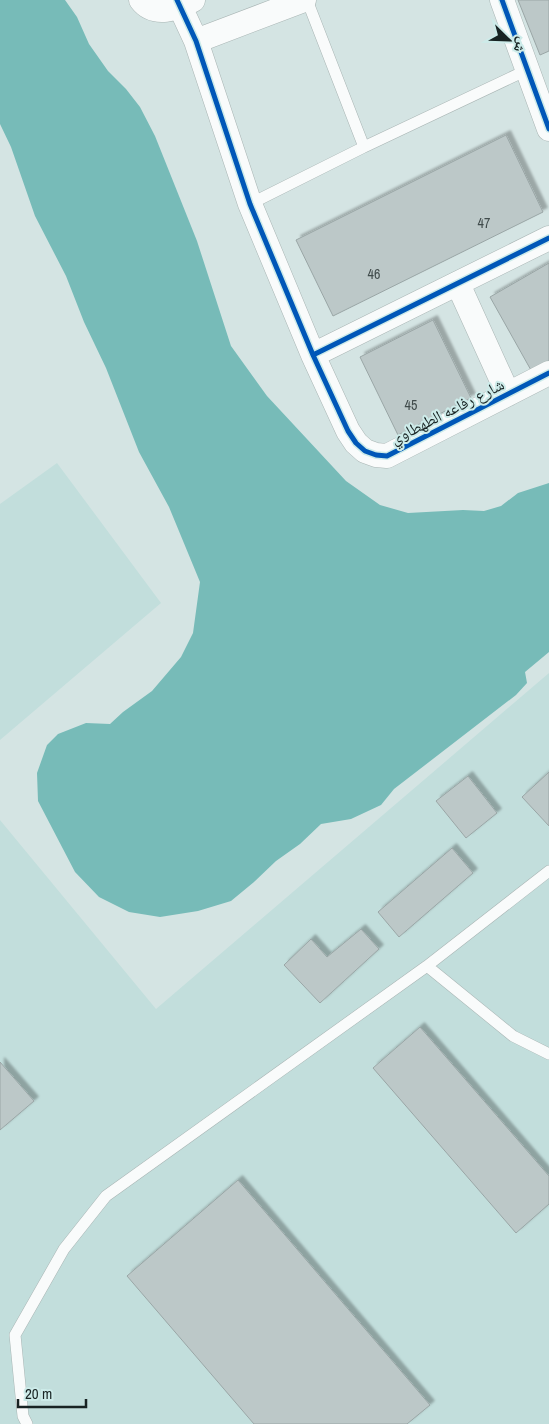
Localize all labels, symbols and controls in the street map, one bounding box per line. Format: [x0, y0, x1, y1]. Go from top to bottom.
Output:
north arrow [484, 15, 534, 65]
text: ش [510, 35, 532, 56]
house number: 47 [478, 214, 490, 232]
house number: 46 [368, 265, 380, 283]
street label: شارع رفاعه الطهطاوي [386, 373, 509, 451]
house number: 45 [405, 396, 417, 414]
scale bar [18, 1376, 85, 1408]
text: 20 m [25, 1383, 52, 1404]

